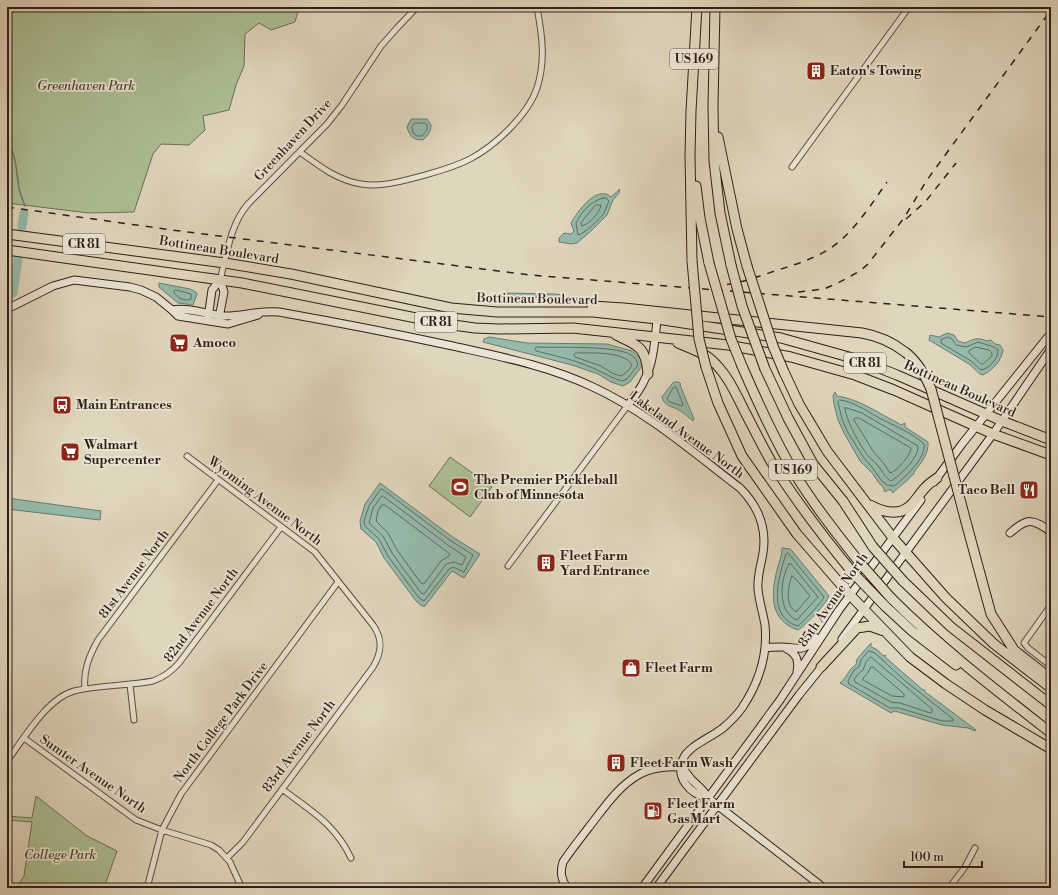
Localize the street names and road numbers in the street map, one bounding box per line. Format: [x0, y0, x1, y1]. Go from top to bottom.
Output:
road number: US 169 [670, 49, 718, 69]
street label: Greenhaven Drive [251, 95, 335, 184]
street label: Bottineau Boulevard [157, 232, 281, 267]
road number: CR 81 [63, 234, 105, 254]
street label: Bottineau Boulevard [475, 290, 598, 308]
road number: CR 81 [415, 312, 457, 332]
road number: CR 81 [844, 353, 886, 373]
street label: Bottineau Boulevard [901, 357, 1019, 421]
street label: Lakeland Avenue North [627, 388, 748, 482]
street label: Wyoming Avenue North [204, 452, 325, 549]
road number: US 169 [769, 460, 817, 480]
street label: 81st Avenue North [95, 526, 173, 622]
street label: 85th Avenue North [795, 550, 872, 650]
street label: 82nd Avenue North [160, 564, 242, 665]
street label: North College Park Drive [170, 658, 272, 786]
street label: 83rd Avenue North [259, 696, 339, 795]
street label: Sumter Avenue North [37, 731, 150, 817]

